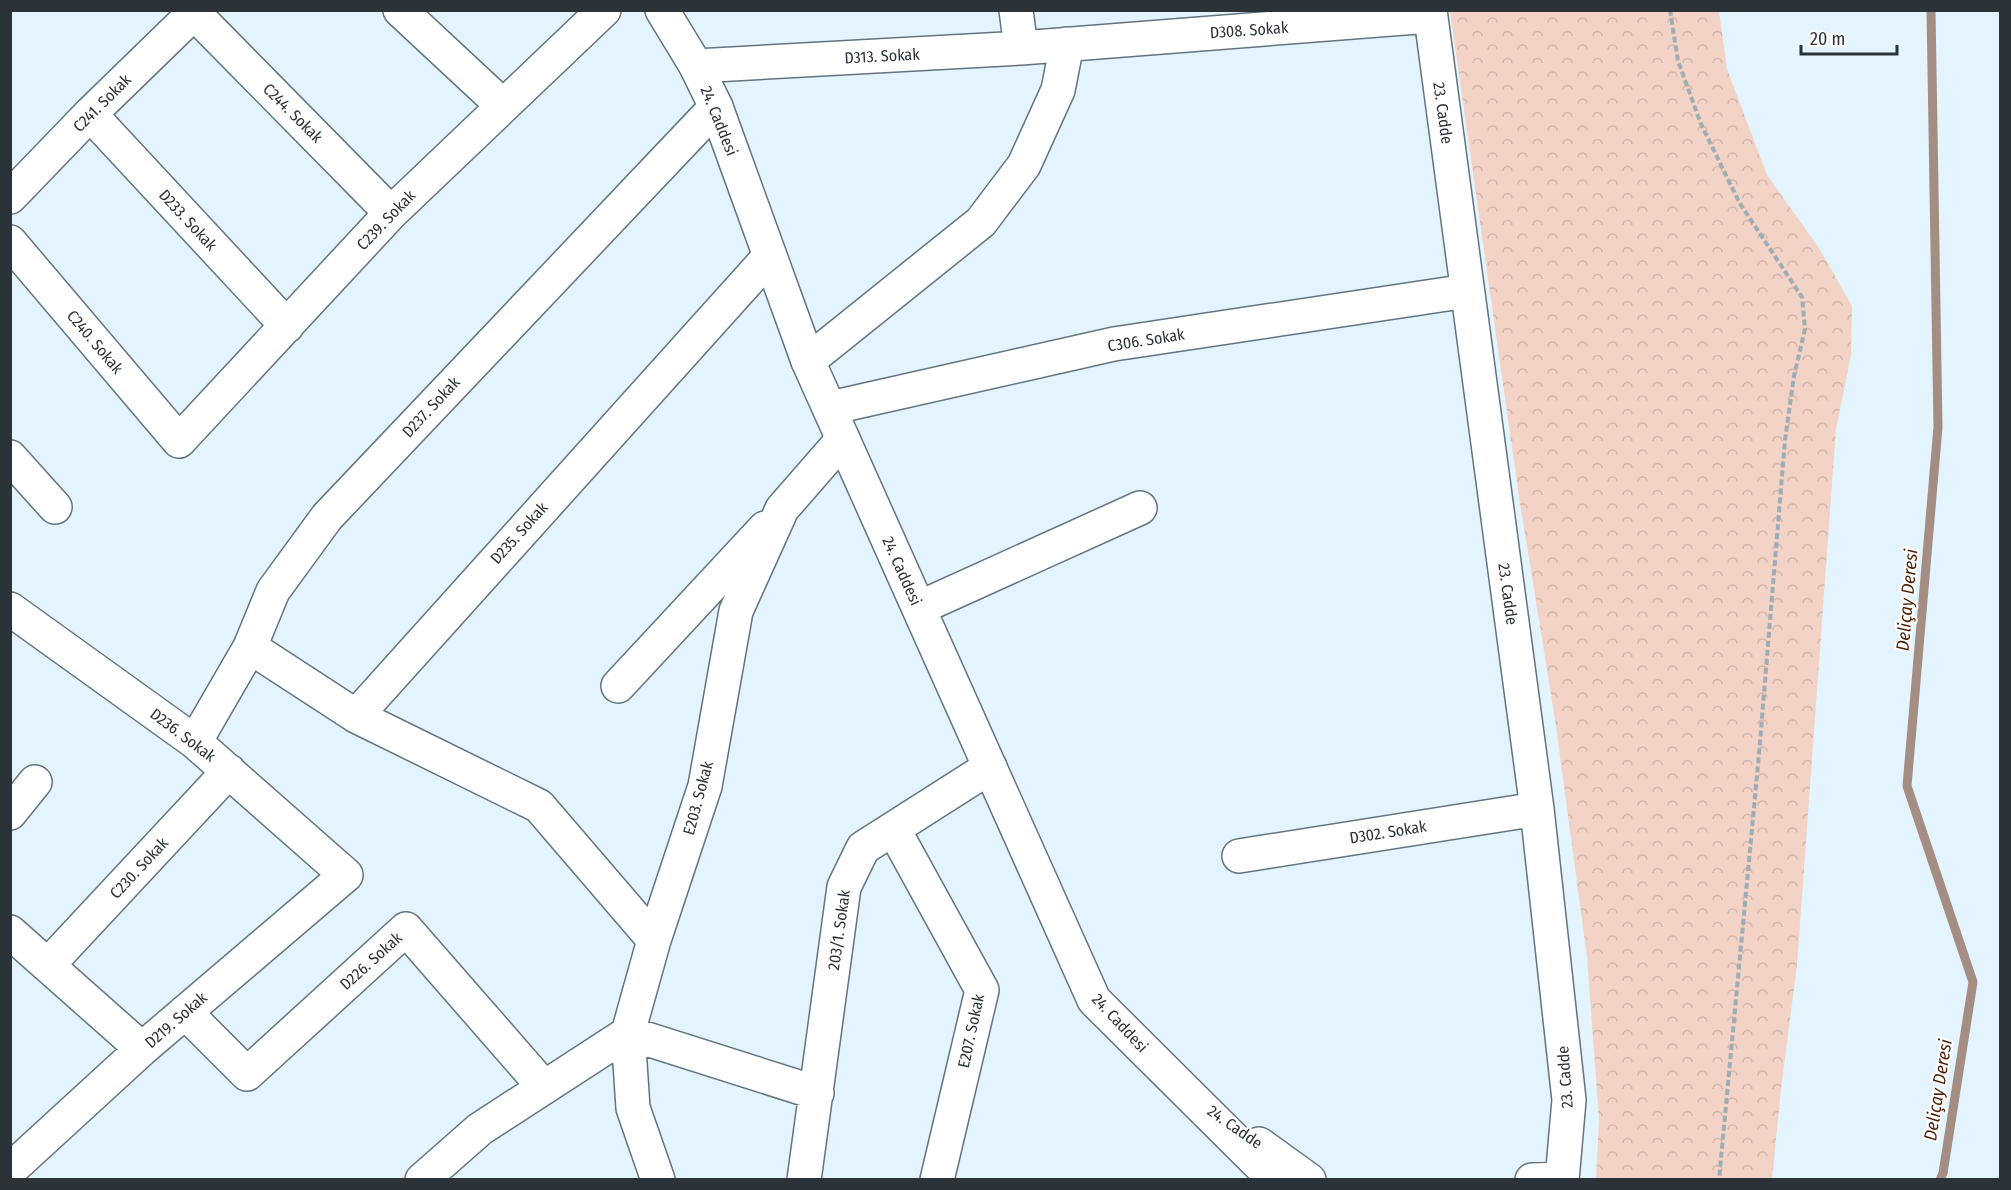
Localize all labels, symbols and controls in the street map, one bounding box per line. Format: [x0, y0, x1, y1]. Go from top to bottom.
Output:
street label: D308. Sokak [1209, 18, 1289, 42]
scale bar [1801, 18, 1897, 56]
text: 20 m [1810, 28, 1845, 50]
street label: D313. Sokak [844, 45, 921, 67]
street label: C241. Sokak [69, 70, 135, 136]
street label: C244. Sokak [259, 79, 327, 147]
street label: 23. Cadde [1429, 81, 1457, 145]
street label: 24. Caddesi [696, 83, 742, 159]
street label: D233. Sokak [155, 186, 221, 255]
street label: C239. Sokak [353, 186, 420, 254]
street label: C240. Sokak [63, 306, 127, 378]
street label: C306. Sokak [1106, 324, 1186, 355]
street label: D237. Sokak [398, 372, 464, 441]
street label: D235. Sokak [486, 498, 552, 568]
street label: 24. Caddesi [878, 534, 926, 608]
water label: Deliçay Deresi [1892, 548, 1922, 652]
street label: 23. Cadde [1494, 562, 1522, 626]
street label: D236. Sokak [146, 704, 220, 766]
street label: E203. Sokak [679, 758, 717, 837]
street label: D302. Sokak [1348, 816, 1428, 847]
street label: C230. Sokak [106, 833, 172, 903]
street label: 203/1. Sokak [824, 888, 854, 971]
street label: D226. Sokak [336, 928, 406, 994]
street label: D219. Sokak [141, 988, 211, 1052]
street label: 24. Caddesi [1088, 990, 1152, 1056]
street label: E207. Sokak [954, 992, 988, 1070]
water label: Deliçay Deresi [1919, 1037, 1957, 1142]
street label: 23. Cadde [1553, 1045, 1577, 1109]
street label: 24. Cadde [1204, 1101, 1266, 1153]

